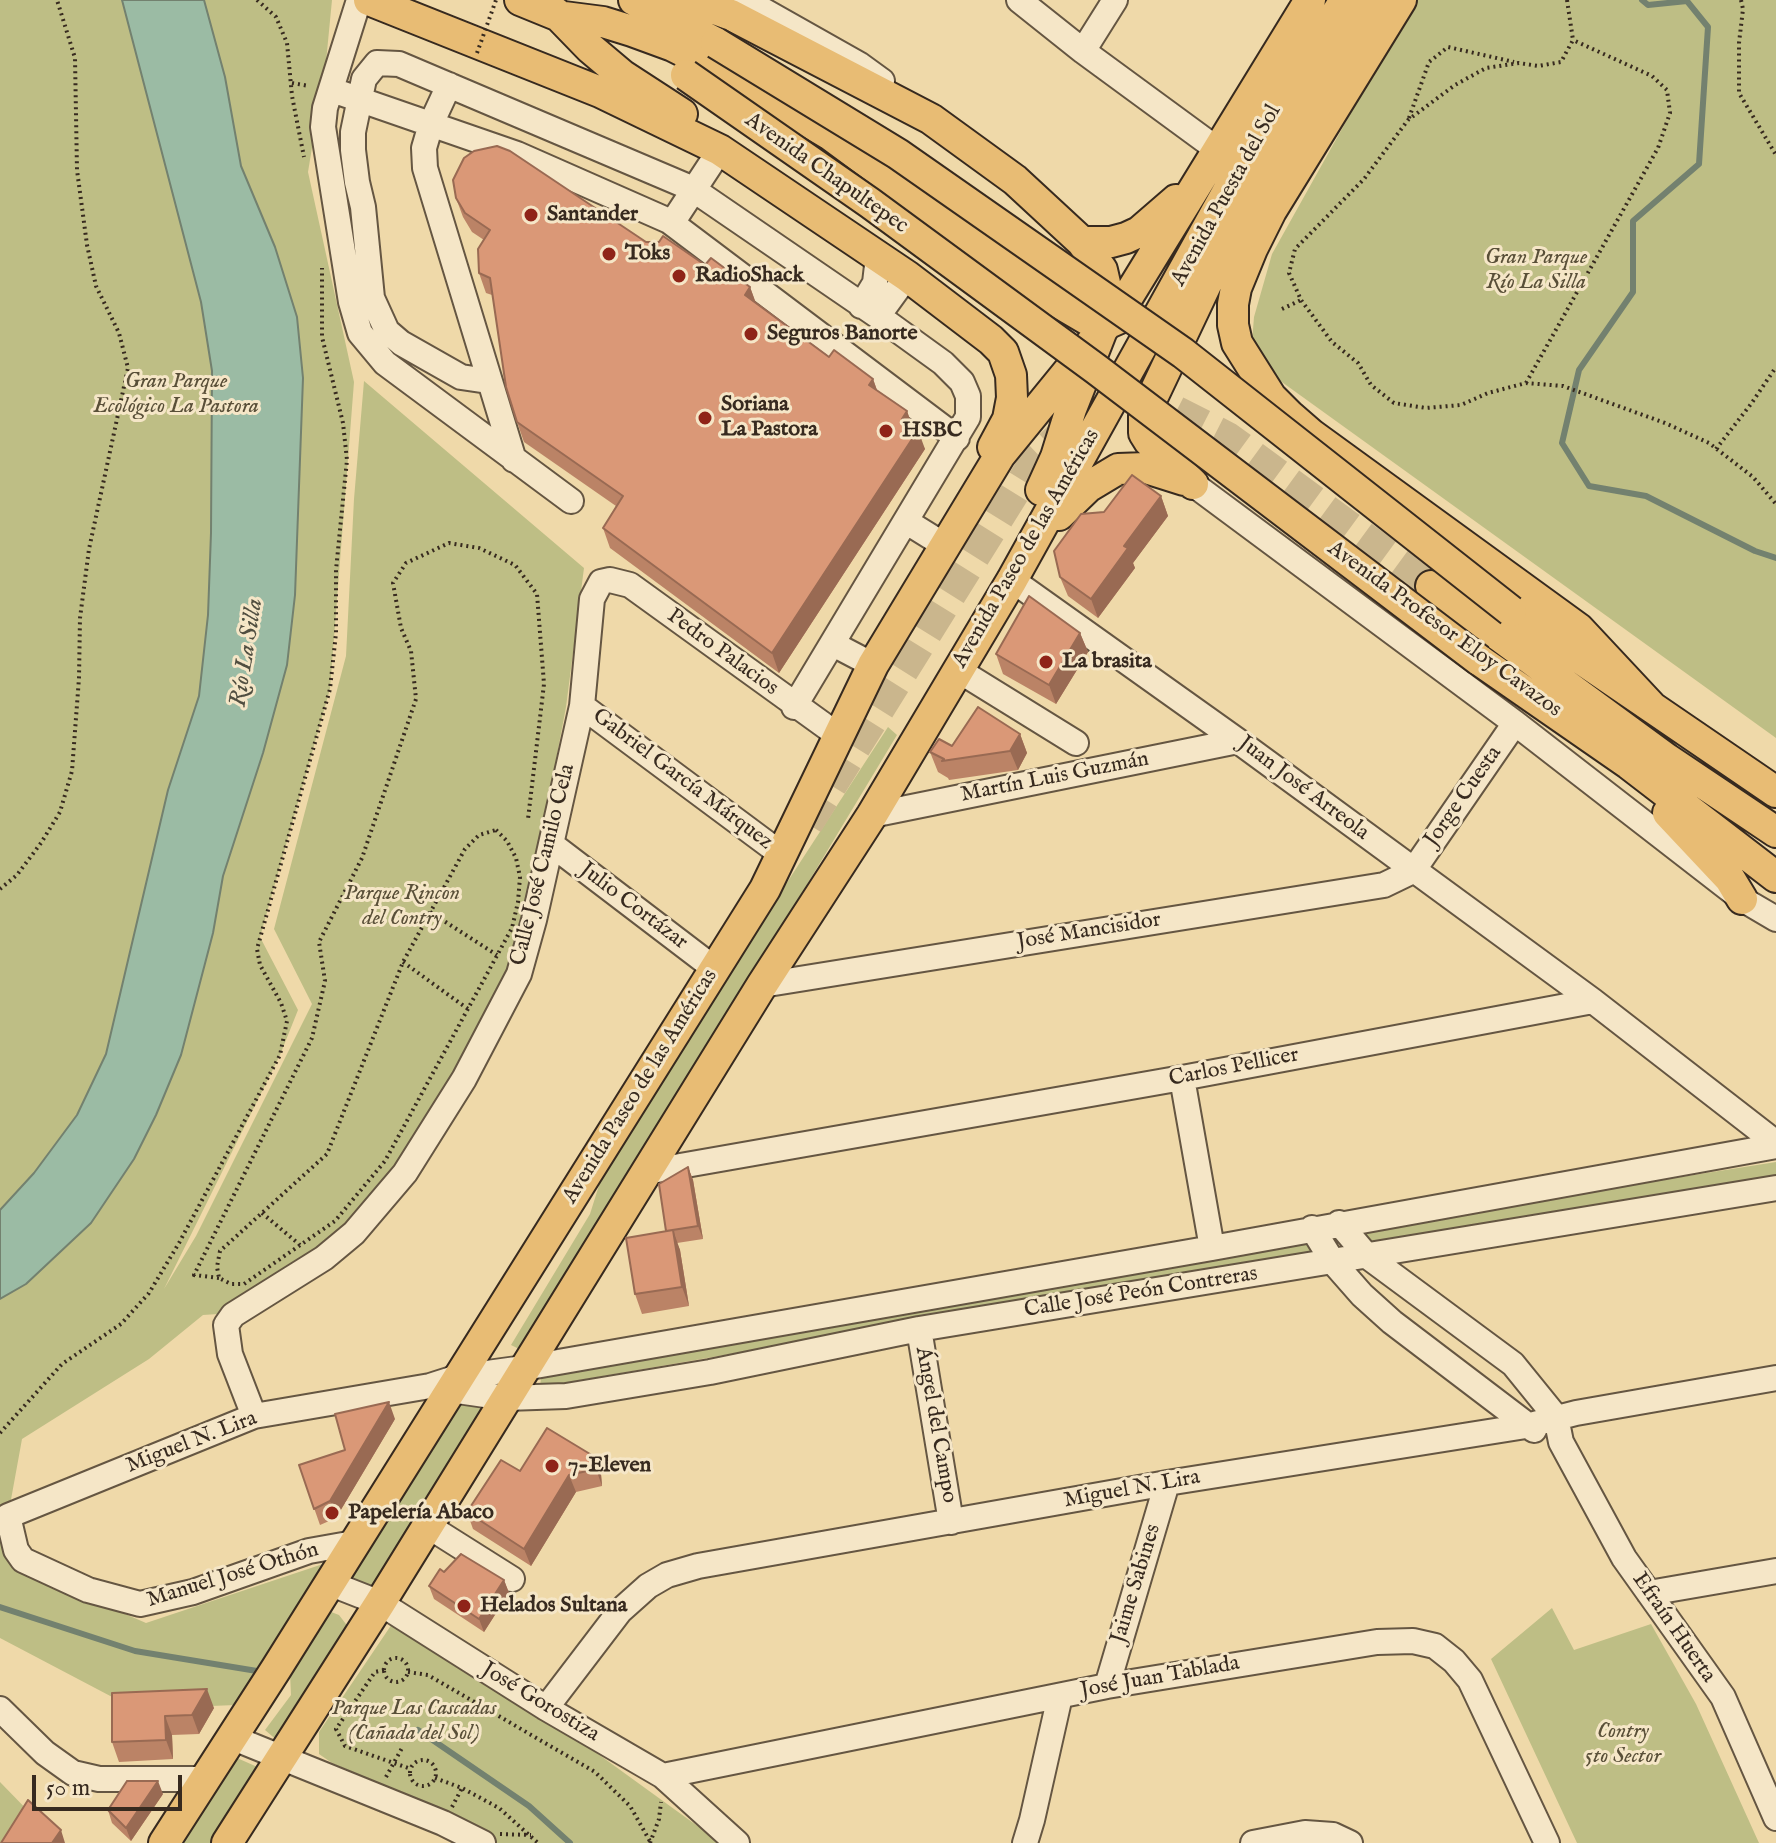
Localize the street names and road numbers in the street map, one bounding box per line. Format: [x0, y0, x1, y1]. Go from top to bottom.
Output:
street label: Avenida Puesta del Sol [1166, 101, 1288, 291]
street label: Avenida Chapultepec [739, 108, 913, 240]
street label: Avenida Paseo de las Américas [948, 425, 1106, 673]
street label: Avenida Profesor Eloy Cavazos [1322, 536, 1566, 724]
street label: Pedro Palacios [661, 604, 783, 702]
street label: Gabriel García Márquez [587, 704, 777, 856]
street label: Juan José Arreola [1232, 731, 1374, 847]
street label: Jorge Cuesta [1420, 741, 1508, 853]
street label: Martín Luis Guzmán [959, 747, 1151, 809]
street label: Calle José Camilo Cela [506, 761, 582, 969]
street label: Julio Cortázar [574, 858, 692, 956]
street label: José Mancisidor [1015, 908, 1163, 956]
street label: Avenida Paseo de las Américas [558, 965, 724, 1209]
street label: Carlos Pellicer [1167, 1042, 1301, 1094]
street label: Calle José Peón Contreras [1022, 1262, 1260, 1324]
street label: Ángel del Campo [908, 1345, 962, 1505]
street label: Miguel N. Lira [123, 1406, 261, 1480]
street label: Miguel N. Lira [1062, 1465, 1202, 1515]
street label: Jaime Sabines [1106, 1521, 1168, 1647]
street label: Manuel José Othón [144, 1537, 322, 1615]
street label: Efraín Huerta [1625, 1568, 1721, 1688]
street label: José Juan Tablada [1078, 1651, 1242, 1705]
street label: José Gorostiza [476, 1657, 604, 1749]

